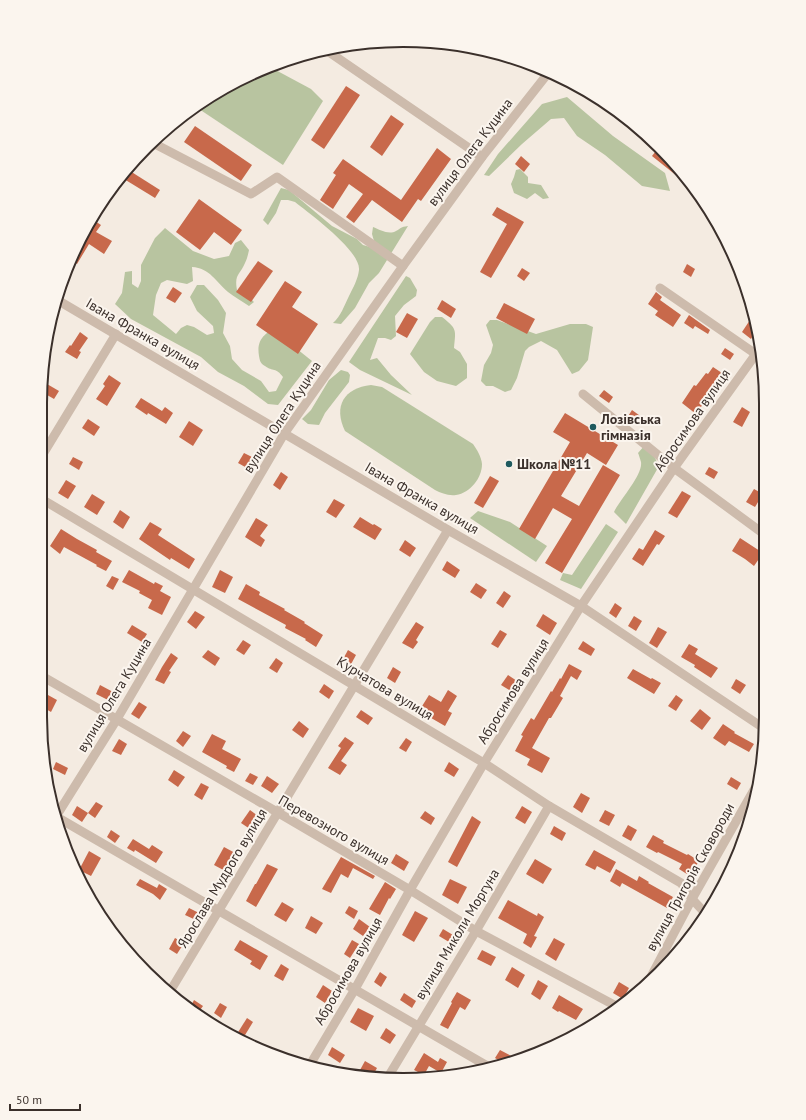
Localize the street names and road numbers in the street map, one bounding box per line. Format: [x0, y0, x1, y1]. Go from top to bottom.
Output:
street label: вулиця Олега Куцина [424, 95, 516, 209]
street label: Івана Франка вулиця [83, 294, 203, 374]
street label: вулиця Олега Куцина [239, 358, 325, 476]
street label: Абросимова вулиця [650, 365, 734, 475]
street label: Івана Франка вулиця [362, 458, 482, 538]
street label: вулиця Олега Куцина [73, 635, 155, 755]
street label: Абросимова вулиця [473, 635, 553, 747]
street label: Курчатова вулиця [334, 652, 436, 724]
street label: Перевозного вулиця [275, 791, 393, 869]
street label: вулиця Григорія Сковороди [642, 800, 738, 954]
street label: Ярослава Мудрого вулиця [173, 805, 271, 951]
street label: вулиця Миколи Моргуна [411, 865, 503, 1003]
street label: Абросимова вулиця [310, 914, 386, 1028]

